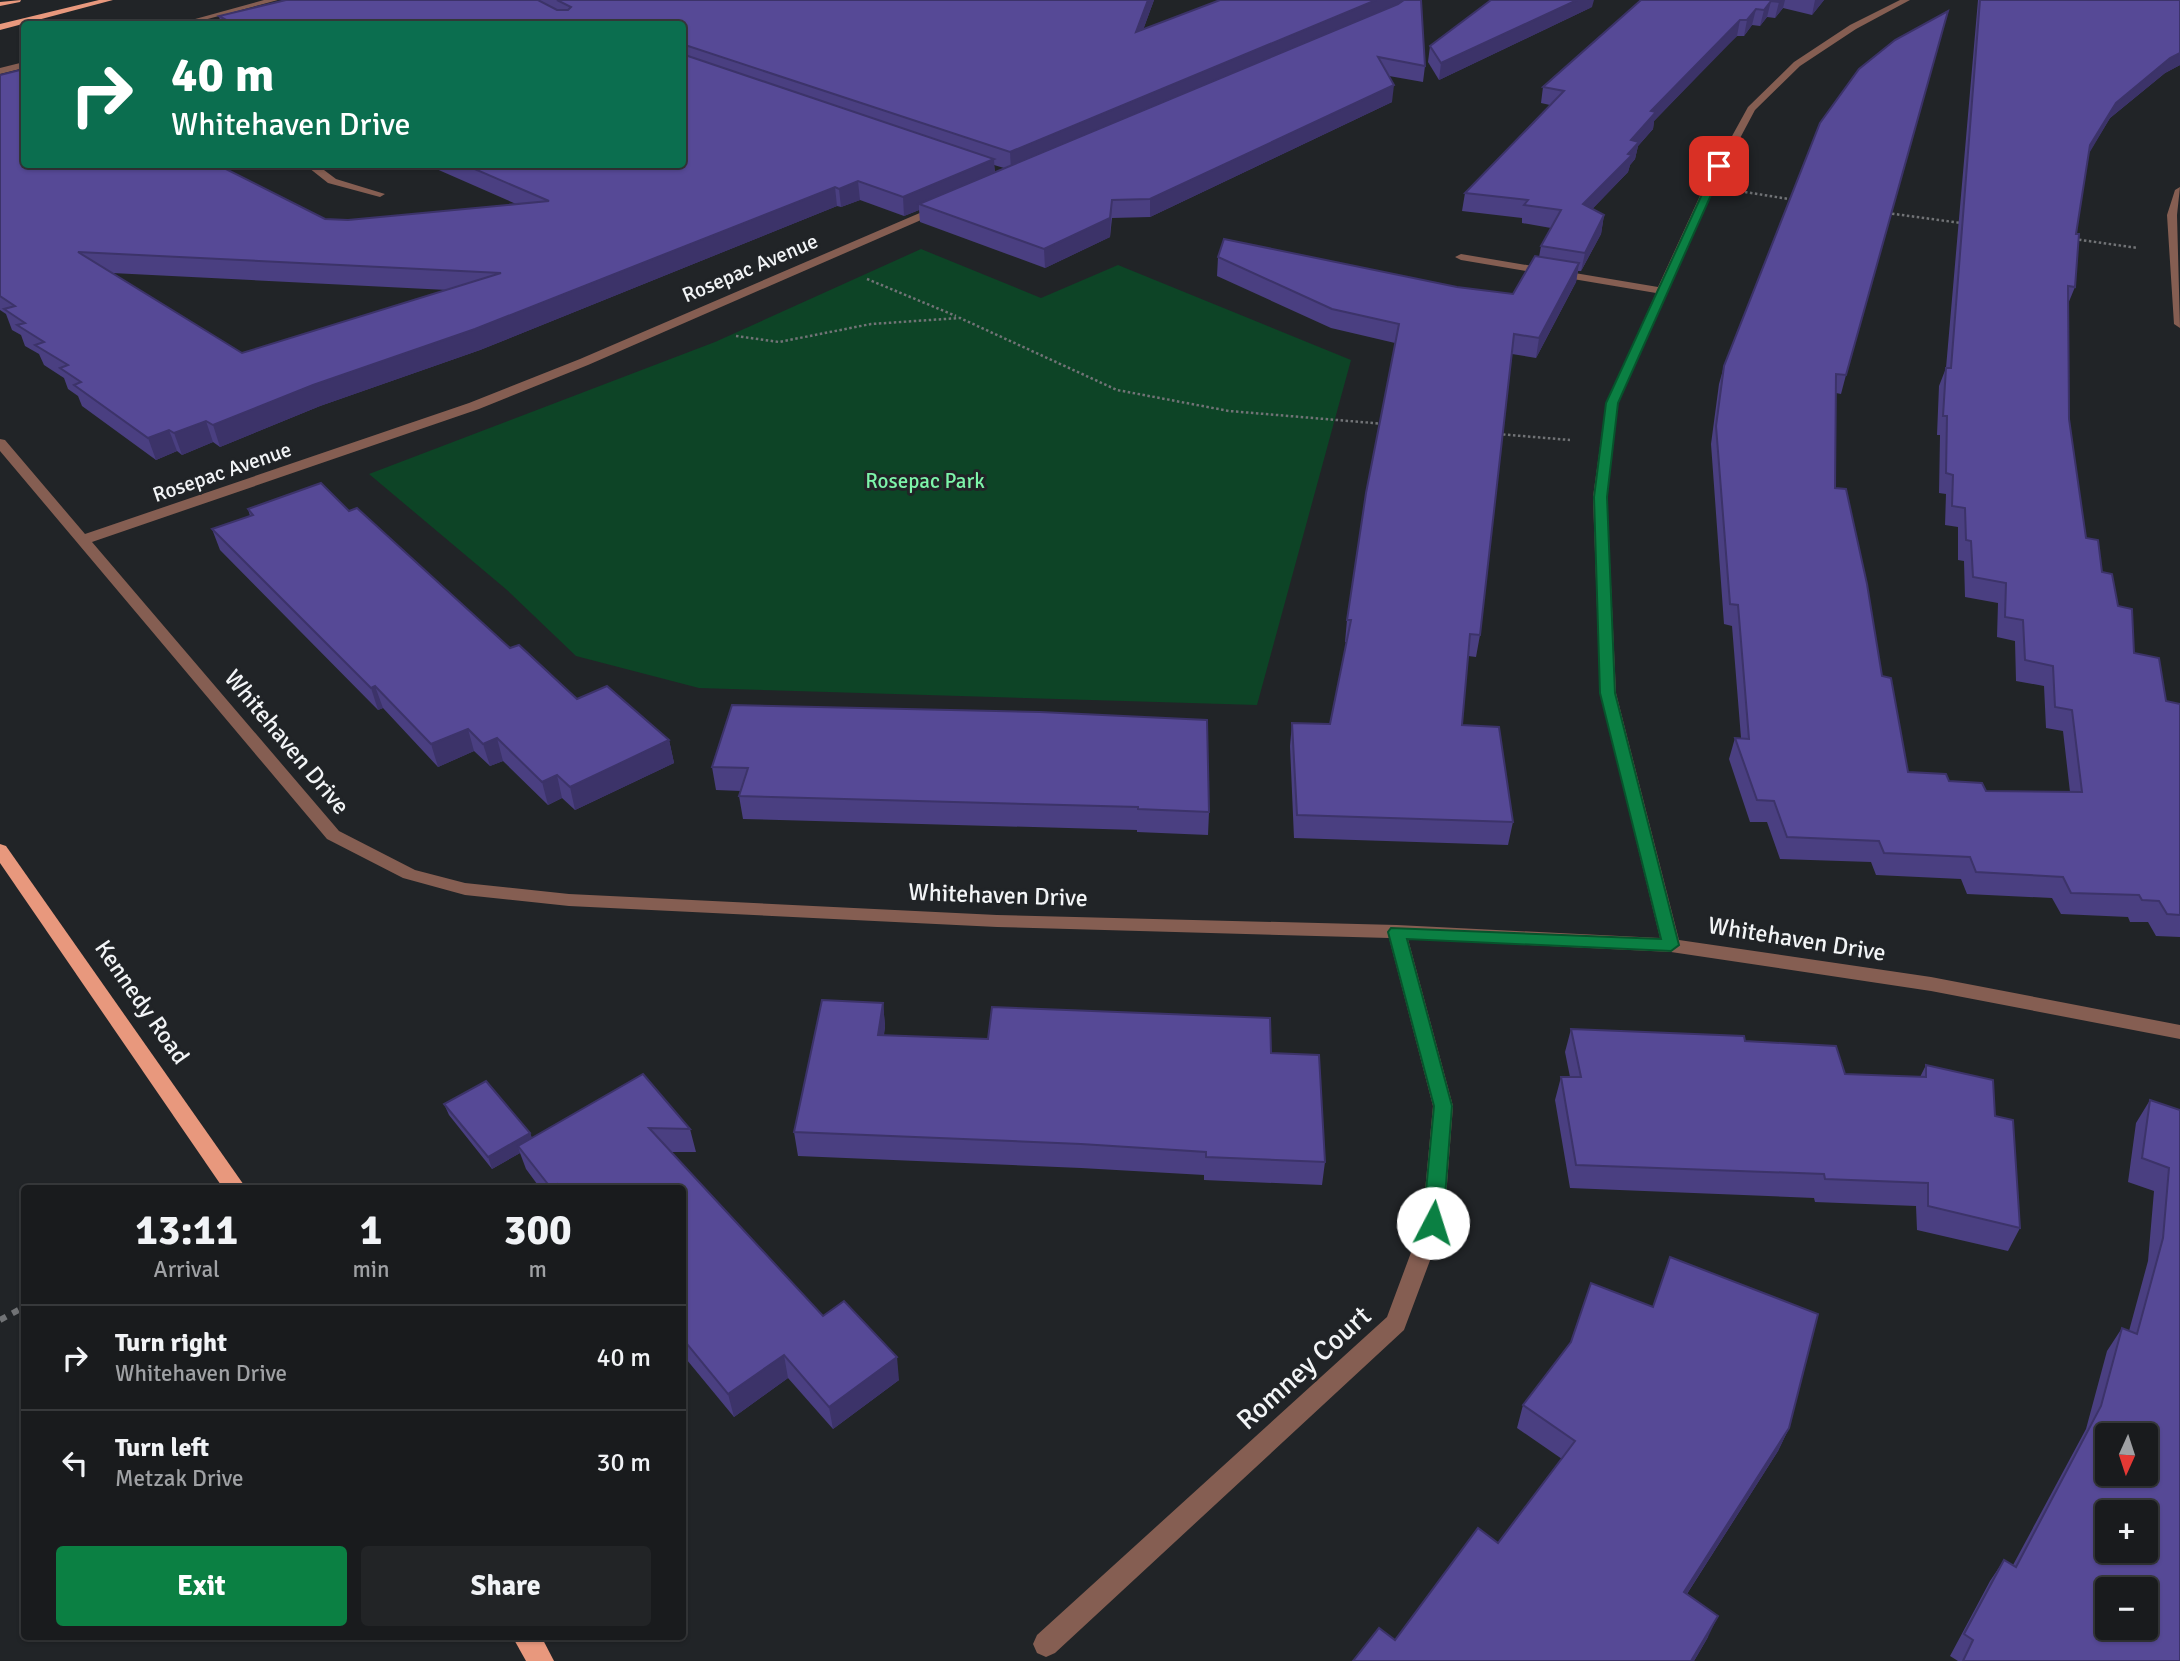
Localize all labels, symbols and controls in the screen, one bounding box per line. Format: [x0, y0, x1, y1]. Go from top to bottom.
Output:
text: 40 m [171, 45, 274, 105]
icon: right [56, 49, 147, 140]
text: Whitehaven Drive [171, 105, 410, 144]
pin [1689, 136, 1749, 196]
icon: arrive [1700, 147, 1738, 185]
street label: Rosepac Avenue [678, 228, 822, 308]
street label: Rosepac Avenue [149, 436, 295, 508]
park label: Rosepac Park [865, 468, 985, 494]
street label: Whitehaven Drive [218, 664, 356, 820]
street label: Whitehaven Drive [908, 877, 1088, 913]
street label: Whitehaven Drive [1706, 910, 1888, 968]
street label: Kennedy Road [88, 934, 196, 1070]
position arrow [1396, 1186, 1470, 1260]
text: 13:11 [135, 1205, 238, 1256]
text: 1 [360, 1205, 382, 1256]
text: 300 [504, 1205, 572, 1256]
text: Arrival [154, 1255, 220, 1284]
text: min [352, 1255, 390, 1284]
text: m [529, 1255, 547, 1284]
street label: Romney Court [1230, 1299, 1378, 1437]
text: Turn right [115, 1327, 227, 1359]
icon: right [56, 1339, 94, 1377]
text: 40 m [596, 1342, 651, 1374]
text: Whitehaven Drive [115, 1359, 287, 1388]
north arrow [2095, 1423, 2158, 1486]
map controls [2095, 1423, 2158, 1640]
text: Turn left [115, 1432, 209, 1464]
icon: left [56, 1444, 94, 1482]
text: 30 m [596, 1447, 651, 1479]
text: Metzak Drive [115, 1464, 243, 1493]
button: + [2095, 1500, 2158, 1563]
button: Exit [56, 1546, 347, 1626]
button: Share [361, 1546, 651, 1626]
button: − [2095, 1577, 2158, 1640]

